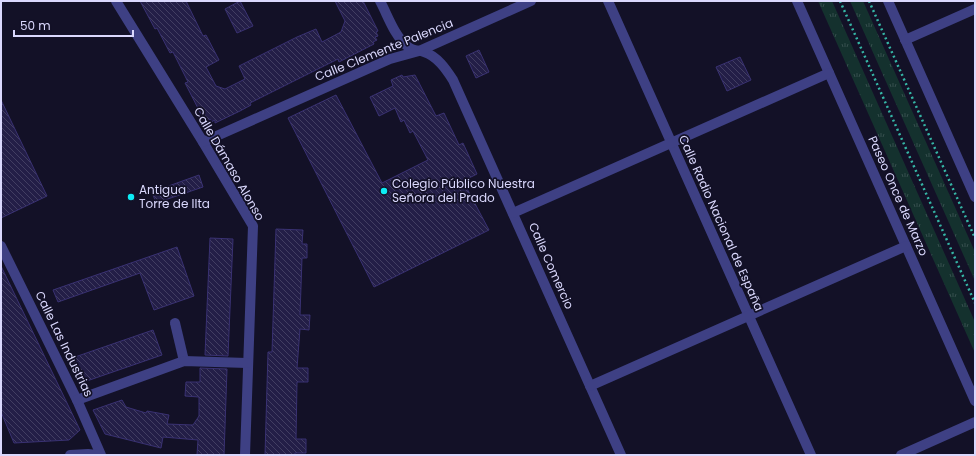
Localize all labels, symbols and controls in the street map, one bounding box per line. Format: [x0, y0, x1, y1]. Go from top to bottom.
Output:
scale bar [14, 12, 133, 38]
street label: Calle Clemente Palencia [312, 14, 455, 85]
text: 50 m [20, 17, 51, 34]
street label: Calle Dámaso Alonso [190, 104, 269, 224]
street label: Calle Radio Nacional de España [675, 132, 768, 313]
street label: Paseo Once de Marzo [864, 133, 933, 259]
place label: Colegio Público Nuestra Señora del Prado [392, 175, 535, 206]
place label: Antigua Torre de Ilta [139, 181, 210, 212]
marker: Colegio Público Nuestra Señora del Prado [379, 186, 389, 196]
marker: Antigua Torre de Ilta [126, 192, 136, 202]
street label: Calle Comercio [525, 220, 578, 312]
street label: Calle Las Industrias [31, 288, 97, 399]

